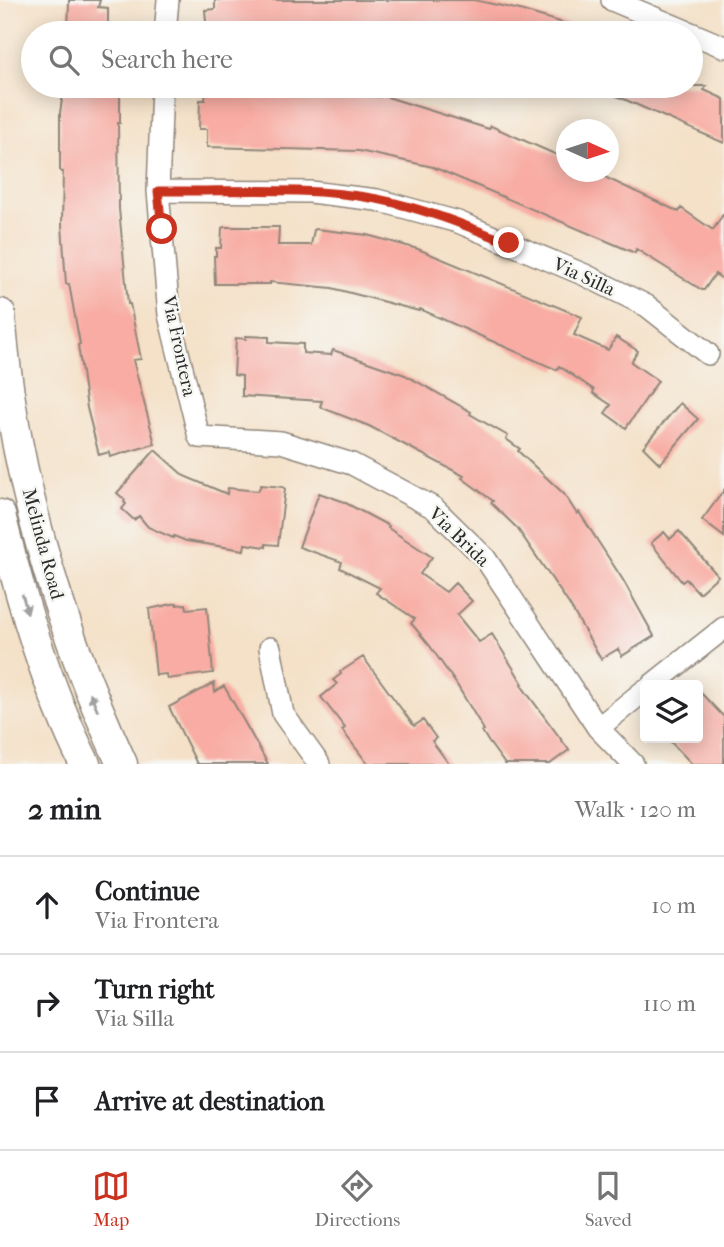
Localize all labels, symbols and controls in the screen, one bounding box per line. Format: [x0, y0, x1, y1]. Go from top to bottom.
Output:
search box [21, 21, 703, 98]
icon: search [45, 41, 83, 79]
text: Search here [101, 44, 233, 75]
north arrow [556, 119, 619, 182]
route start [146, 213, 177, 244]
route end [493, 227, 524, 258]
street label: Via Silla [549, 253, 619, 301]
street label: Via Frontera [157, 293, 200, 399]
street label: Melinda Road [18, 486, 69, 602]
street label: Via Brida [423, 502, 494, 571]
one-way arrow [20, 593, 31, 615]
map controls [640, 680, 703, 743]
button: layers [640, 680, 703, 743]
one-way arrow [88, 691, 99, 712]
text: 2 min [28, 792, 101, 827]
text: Walk · 120 m [575, 796, 696, 823]
text: Continue [95, 876, 200, 907]
icon: ahead [28, 886, 66, 924]
text: 10 m [651, 892, 696, 919]
text: Via Frontera [95, 907, 219, 934]
text: Turn right [95, 974, 215, 1005]
icon: right [28, 984, 66, 1022]
text: 110 m [643, 990, 696, 1017]
text: Via Silla [95, 1005, 174, 1032]
icon: arrive [28, 1082, 66, 1120]
text: Arrive at destination [95, 1086, 325, 1117]
tab: Map [92, 1167, 130, 1231]
tab: Directions [315, 1167, 400, 1231]
tab: Saved [585, 1167, 632, 1231]

